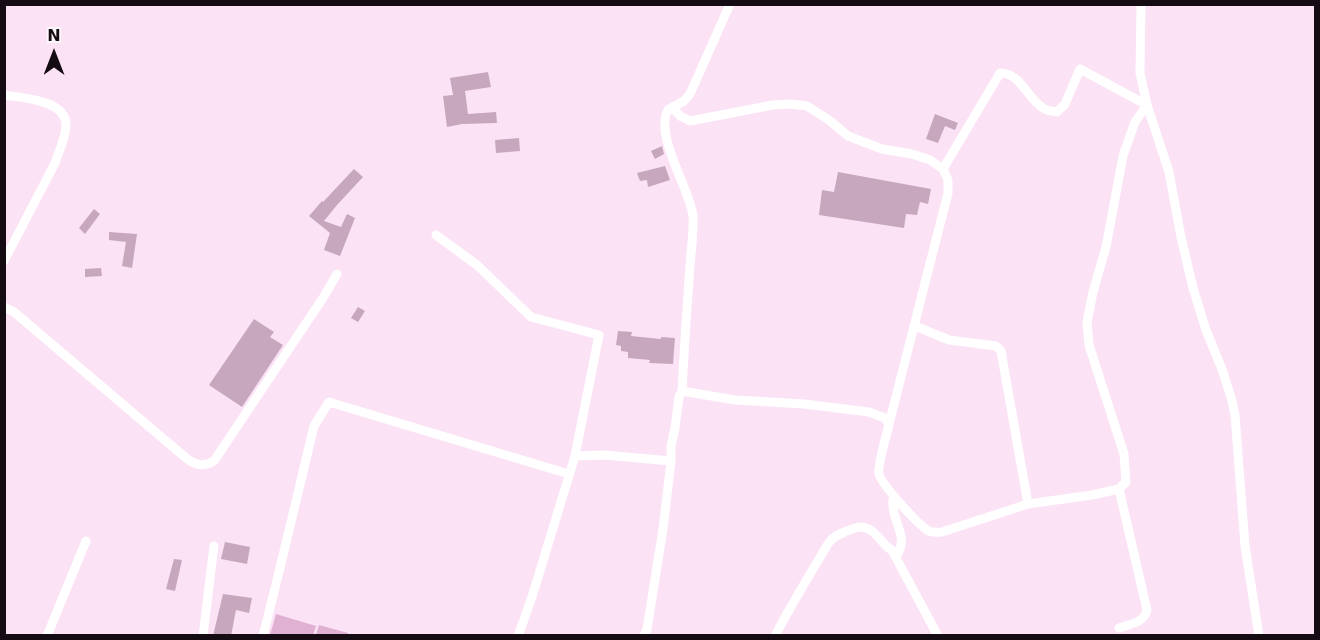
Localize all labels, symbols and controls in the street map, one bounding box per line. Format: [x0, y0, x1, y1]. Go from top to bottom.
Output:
north arrow [24, 24, 84, 84]
text: N [47, 26, 61, 45]

